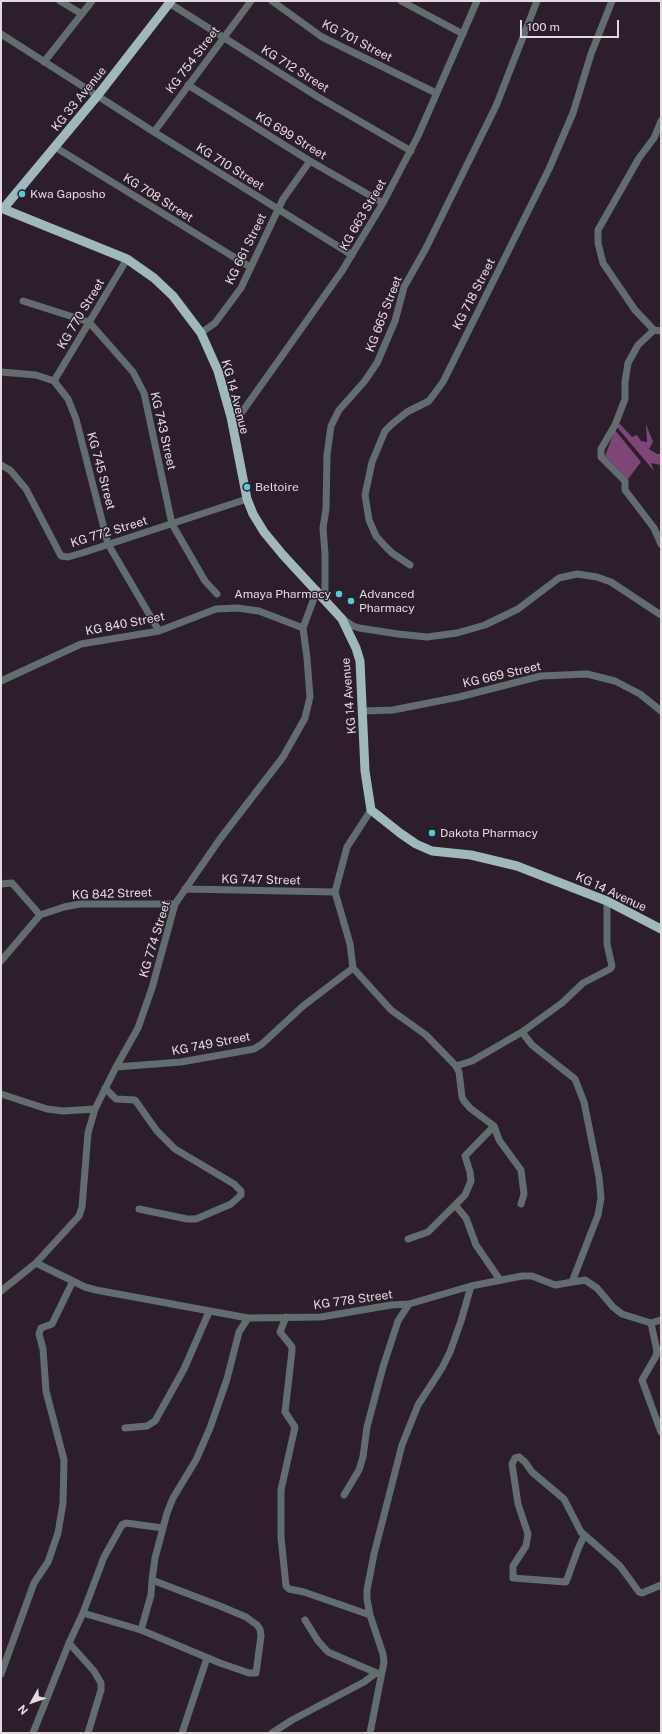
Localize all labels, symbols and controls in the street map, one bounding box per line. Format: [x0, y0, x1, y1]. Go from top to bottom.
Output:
scale bar [522, 12, 621, 38]
street label: KG 701 Street [319, 17, 395, 65]
text: 100 m [527, 20, 560, 34]
street label: KG 754 Street [163, 24, 223, 96]
street label: KG 712 Street [258, 42, 332, 96]
street label: KG 33 Avenue [49, 64, 109, 134]
street label: KG 699 Street [253, 109, 329, 163]
street label: KG 710 Street [193, 140, 267, 194]
street label: KG 708 Street [120, 171, 196, 225]
street label: KG 663 Street [337, 177, 389, 253]
place label: Kwa Gaposho [30, 187, 106, 201]
marker: Kwa Gaposho [17, 189, 27, 199]
street label: KG 661 Street [223, 211, 269, 287]
street label: KG 718 Street [450, 256, 498, 332]
street label: KG 665 Street [363, 274, 405, 354]
street label: KG 770 Street [54, 276, 108, 352]
street label: KG 14 Avenue [218, 358, 252, 436]
street label: KG 743 Street [147, 390, 179, 472]
street label: KG 745 Street [84, 431, 118, 511]
place label: Beltoire [255, 480, 299, 494]
marker: Beltoire [242, 482, 252, 492]
street label: KG 772 Street [69, 513, 149, 551]
place label: Amaya Pharmacy [234, 587, 331, 601]
place label: Advanced Pharmacy [359, 587, 415, 615]
marker: Amaya Pharmacy [334, 589, 344, 599]
marker: Advanced Pharmacy [346, 596, 356, 606]
street label: KG 840 Street [84, 609, 166, 639]
street label: KG 14 Avenue [338, 657, 360, 735]
street label: KG 669 Street [461, 659, 543, 691]
place label: Dakota Pharmacy [440, 826, 538, 840]
marker: Dakota Pharmacy [427, 828, 437, 838]
street label: KG 14 Avenue [573, 869, 649, 915]
street label: KG 747 Street [221, 872, 301, 888]
street label: KG 842 Street [72, 885, 152, 903]
street label: KG 774 Street [136, 899, 174, 979]
street label: KG 749 Street [170, 1029, 252, 1059]
street label: KG 778 Street [312, 1287, 394, 1313]
north arrow [12, 1682, 52, 1722]
text: N [15, 1703, 30, 1717]

